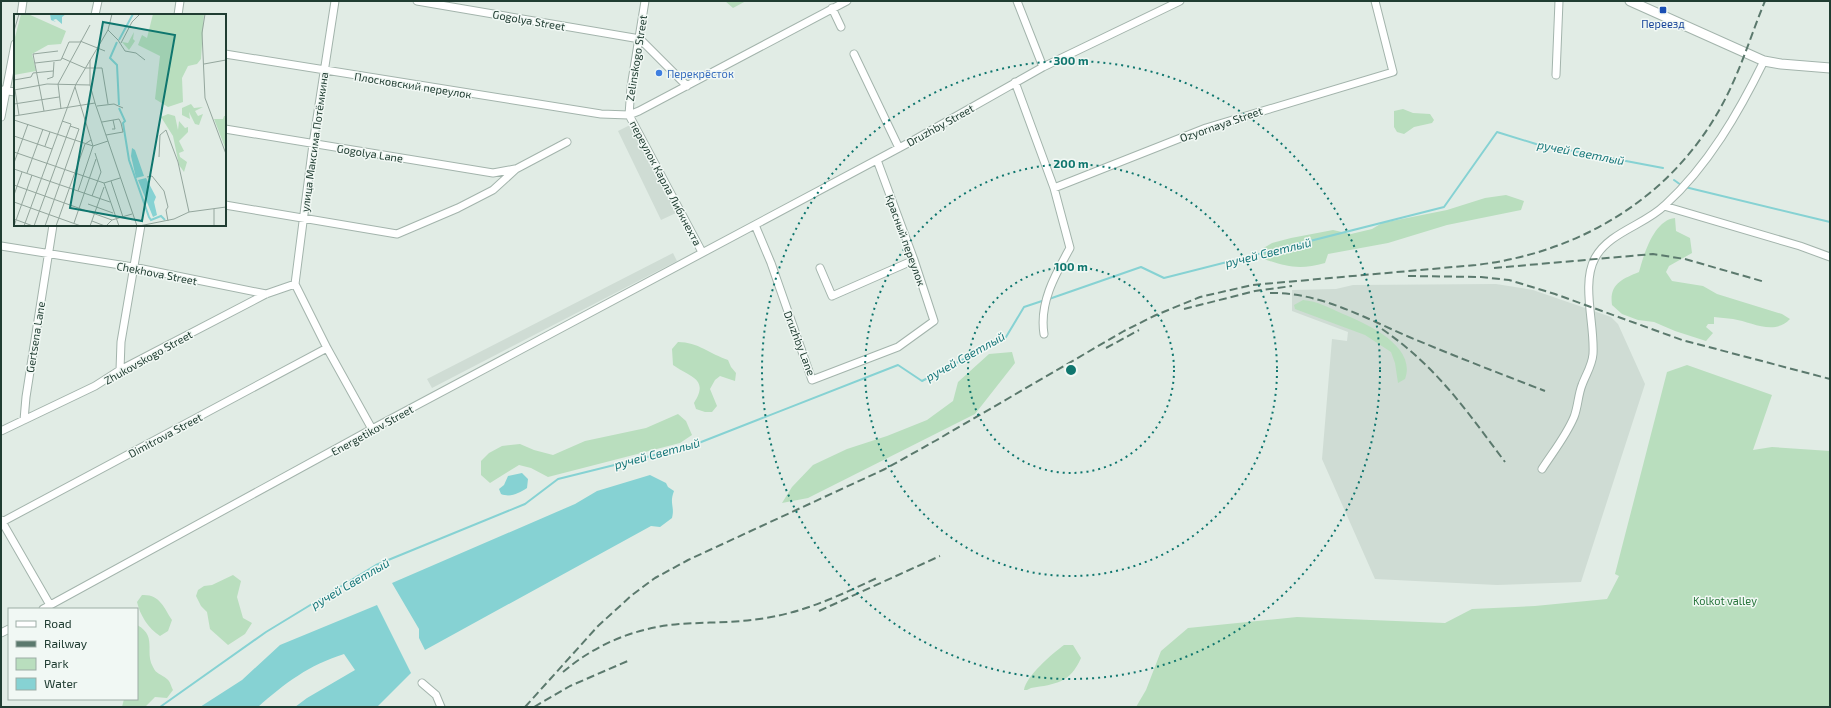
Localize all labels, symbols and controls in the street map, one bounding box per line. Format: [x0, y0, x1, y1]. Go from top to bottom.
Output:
marker: Переезд [1658, 5, 1668, 15]
street label: Gogolya Street [492, 7, 566, 33]
inset map [14, 14, 226, 226]
street label: Zelinskogo Street [623, 14, 649, 102]
place label: Переезд [1641, 17, 1685, 30]
text: 300 m [1053, 53, 1089, 67]
place label: Перекрёсток [667, 67, 734, 80]
marker: Перекрёсток [654, 68, 664, 78]
street label: Плосковский переулок [353, 69, 473, 102]
street label: улица Максима Потёмкина [298, 71, 331, 213]
street label: Druzhby Street [904, 101, 976, 149]
street label: Ozyornaya Street [1178, 104, 1264, 144]
street label: переулок Карла Либкнехта [627, 118, 705, 248]
water label: ручей Светлый [1536, 137, 1626, 167]
street label: Gogolya Lane [336, 141, 404, 165]
text: 200 m [1053, 156, 1089, 170]
street label: Красный переулок [883, 193, 929, 288]
water label: ручей Светлый [1223, 234, 1313, 269]
street label: Chekhova Street [116, 259, 198, 287]
text: 100 m [1054, 259, 1088, 273]
street label: Gertsena Lane [23, 300, 47, 373]
street label: Druzhby Lane [782, 309, 818, 377]
street label: Zhukovskogo Street [102, 327, 194, 387]
water label: ручей Светлый [923, 328, 1007, 384]
centre of rings [1064, 363, 1078, 377]
street label: Energetikov Street [329, 402, 415, 458]
street label: Dimitrova Street [126, 410, 204, 460]
water label: ручей Светлый [613, 435, 702, 471]
water label: ручей Светлый [308, 555, 392, 611]
park label: Kolkot valley [1693, 594, 1757, 607]
legend [8, 608, 138, 700]
text: Road [44, 616, 72, 630]
text: Railway [44, 636, 88, 650]
text: Park [44, 656, 69, 670]
text: Water [44, 676, 78, 690]

